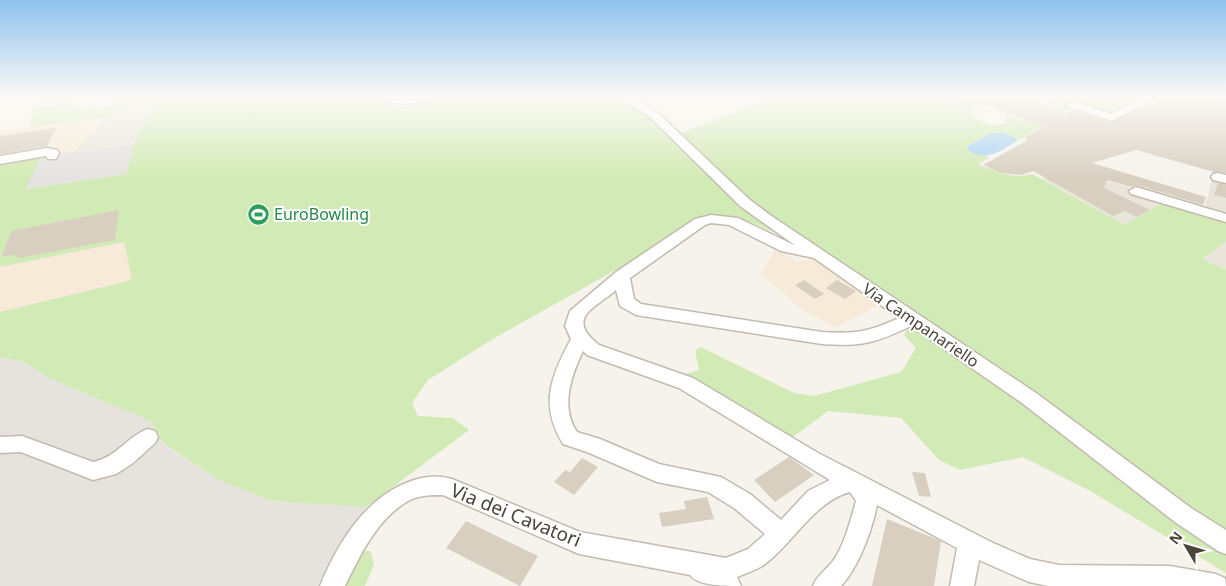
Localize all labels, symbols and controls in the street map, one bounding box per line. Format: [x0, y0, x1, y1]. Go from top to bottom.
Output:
sports icon: EuroBowling [246, 202, 270, 226]
place label: EuroBowling [274, 203, 369, 225]
street label: Via Campanariello [858, 278, 984, 372]
street label: Via dei Cavatori [447, 477, 585, 553]
north arrow [1161, 521, 1211, 571]
text: N [1164, 527, 1186, 548]

